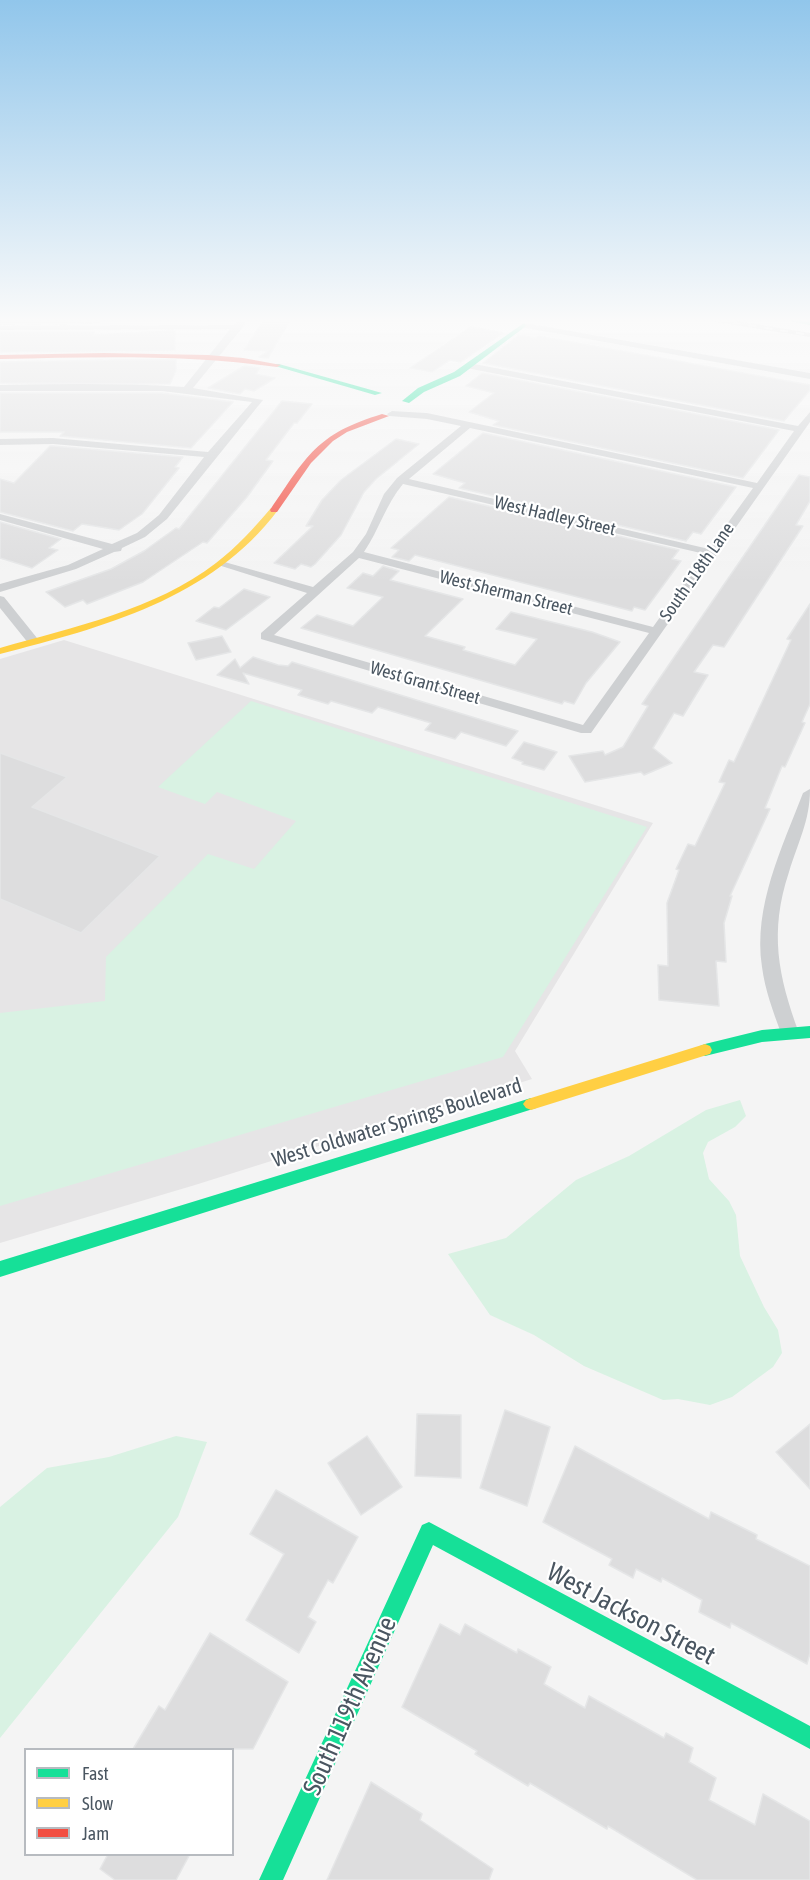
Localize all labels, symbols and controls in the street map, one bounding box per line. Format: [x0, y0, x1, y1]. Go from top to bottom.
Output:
street label: West Hadley Street [492, 492, 618, 540]
street label: South 118th Lane [655, 519, 739, 625]
street label: West Sherman Street [437, 566, 575, 620]
street label: West Grant Street [368, 657, 482, 709]
street label: West Coldwater Springs Boulevard [269, 1073, 525, 1173]
street label: West Jackson Street [541, 1557, 721, 1671]
street label: South 119th Avenue [297, 1612, 403, 1800]
legend [24, 1748, 234, 1856]
text: Fast [82, 1763, 109, 1784]
text: Slow [82, 1793, 113, 1814]
text: Jam [82, 1823, 109, 1844]

